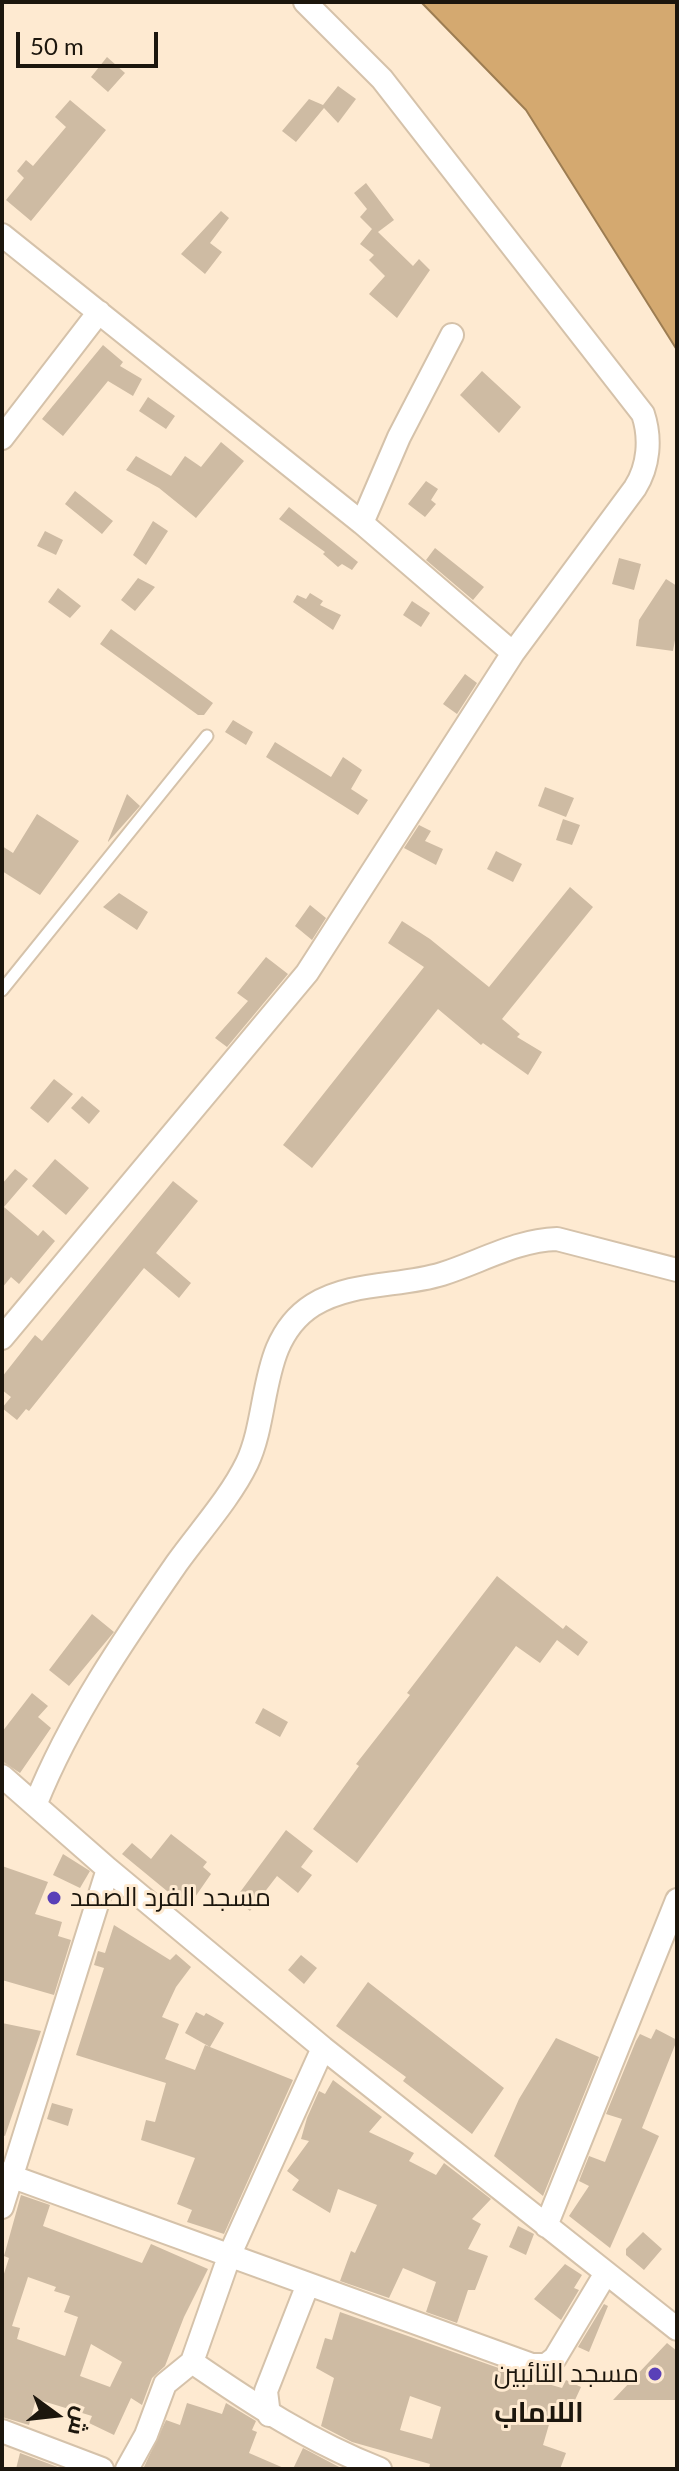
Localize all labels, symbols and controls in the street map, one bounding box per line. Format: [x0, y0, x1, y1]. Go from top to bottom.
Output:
scale bar [20, 16, 162, 66]
text: 50 m [30, 31, 84, 60]
place label: مسجد الفرد الصمد [70, 1882, 271, 1914]
marker: مسجد الفرد الصمد [45, 1889, 63, 1907]
place label: مسجد التائبين [494, 2358, 639, 2390]
marker: مسجد التائبين [646, 2365, 664, 2383]
north arrow [16, 2375, 96, 2455]
district label: اللاماب [494, 2396, 584, 2430]
text: ش [63, 2404, 96, 2438]

